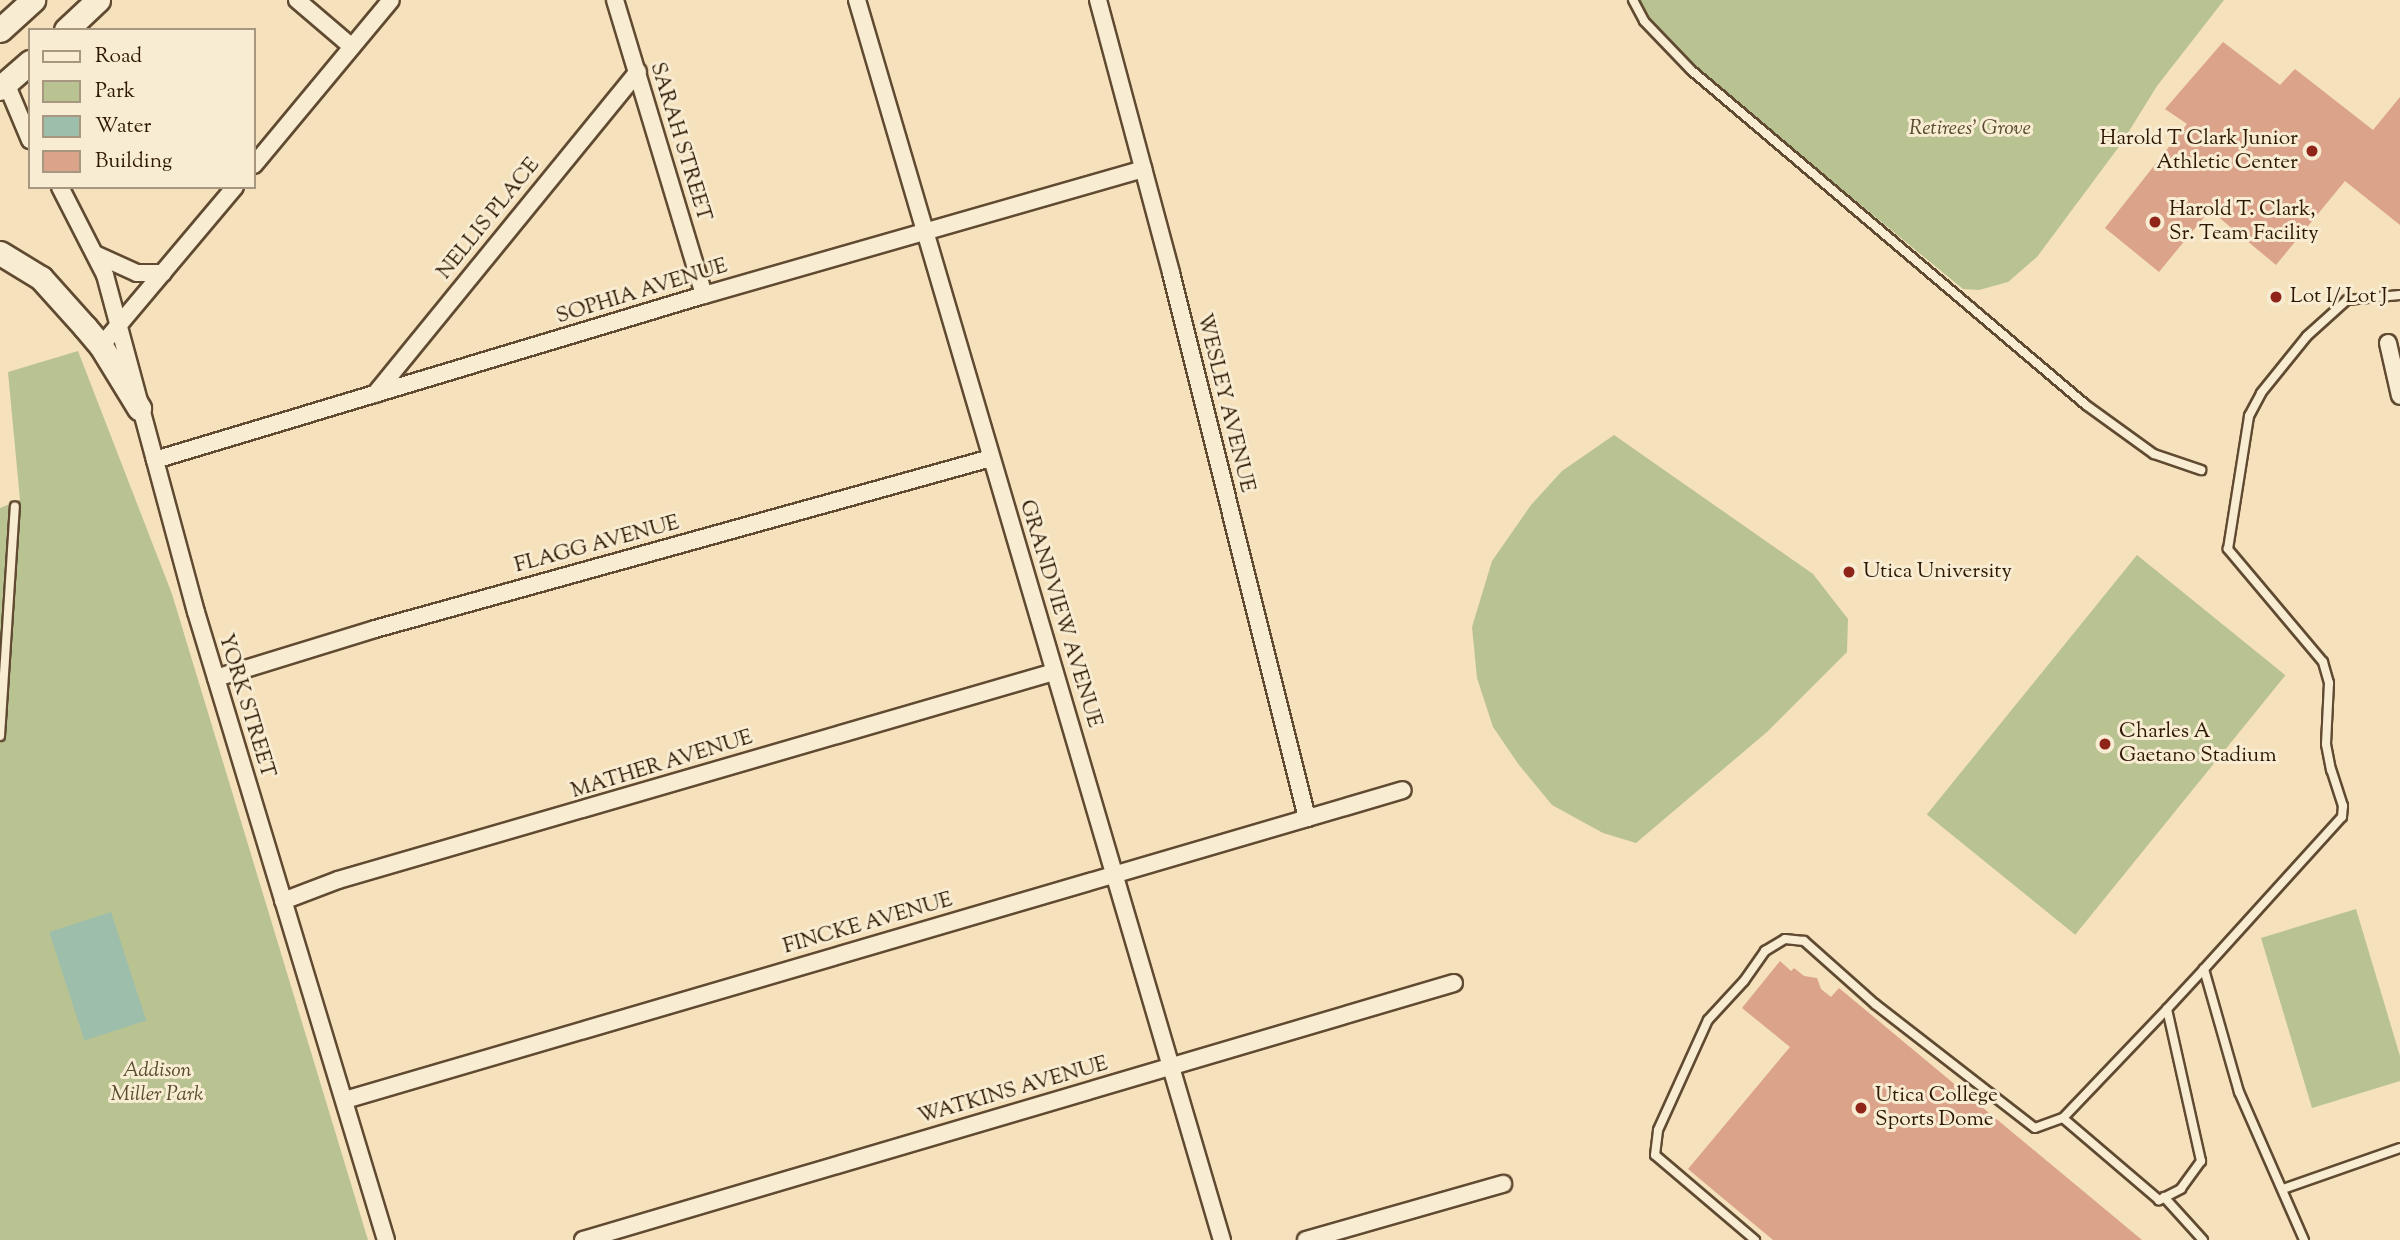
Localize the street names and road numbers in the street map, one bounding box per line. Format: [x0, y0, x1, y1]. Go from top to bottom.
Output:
street label: SARAH STREET [644, 60, 716, 224]
street label: NELLIS PLACE [432, 153, 546, 285]
street label: SOPHIA AVENUE [553, 254, 731, 330]
street label: WESLEY AVENUE [1191, 311, 1259, 495]
street label: GRANDVIEW AVENUE [1013, 497, 1107, 731]
street label: FLAGG AVENUE [512, 511, 682, 579]
street label: YORK STREET [212, 631, 280, 781]
street label: MATHER AVENUE [568, 725, 756, 805]
street label: FINCKE AVENUE [780, 888, 956, 960]
street label: WATKINS AVENUE [915, 1052, 1111, 1130]

